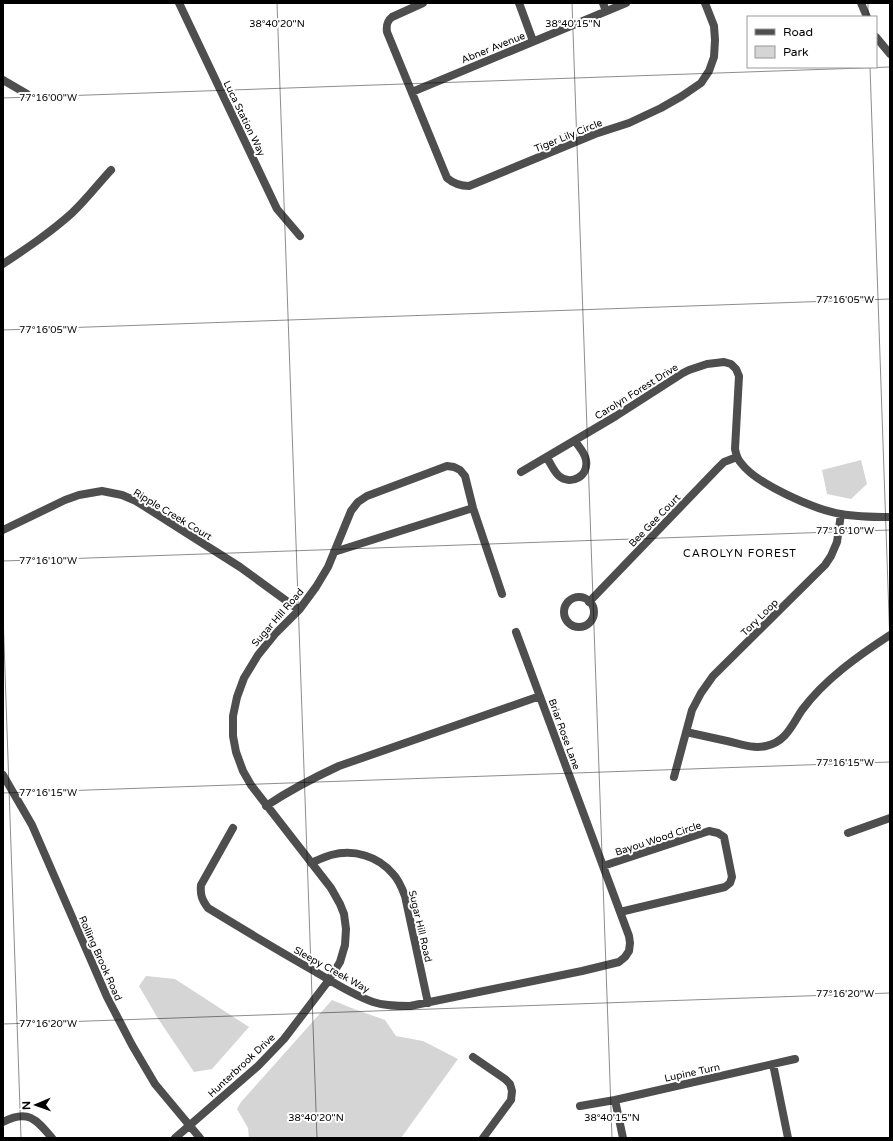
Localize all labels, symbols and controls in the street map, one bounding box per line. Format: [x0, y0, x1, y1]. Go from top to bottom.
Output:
legend [747, 16, 877, 68]
text: 38°40'20"N [249, 18, 305, 30]
text: 38°40'15"N [545, 18, 601, 30]
text: Road [783, 25, 813, 39]
street label: Abner Avenue [460, 30, 527, 66]
text: Park [783, 45, 809, 59]
street label: Luca Station Way [221, 79, 268, 159]
text: 77°16'00"W [19, 92, 77, 104]
street label: Tiger Lily Circle [533, 117, 604, 155]
text: 77°16'05"W [816, 294, 874, 306]
text: 77°16'05"W [19, 324, 77, 336]
street label: Carolyn Forest Drive [593, 361, 681, 422]
street label: Ripple Creek Court [131, 487, 214, 543]
street label: Bee Gee Court [626, 492, 683, 550]
text: 77°16'10"W [816, 525, 874, 537]
district label: CAROLYN FOREST [683, 547, 797, 560]
text: 77°16'10"W [19, 555, 77, 567]
street label: Sugar Hill Road [249, 586, 306, 649]
street label: Tory Loop [739, 597, 781, 639]
street label: Briar Rose Lane [546, 697, 583, 772]
text: 77°16'15"W [816, 757, 874, 769]
text: 77°16'15"W [19, 787, 77, 799]
street label: Bayou Wood Circle [614, 819, 703, 859]
street label: Sugar Hill Road [406, 889, 434, 963]
street label: Rolling Brook Road [76, 914, 124, 1003]
street label: Sleepy Creek Way [292, 944, 372, 996]
text: 77°16'20"W [816, 988, 874, 1000]
text: 77°16'20"W [19, 1018, 77, 1030]
street label: Hunterbrook Drive [206, 1031, 278, 1100]
street label: Lupine Turn [663, 1061, 721, 1085]
north arrow [16, 1085, 56, 1125]
text: N [20, 1101, 33, 1110]
text: 38°40'20"N [288, 1112, 344, 1124]
text: 38°40'15"N [584, 1112, 640, 1124]

